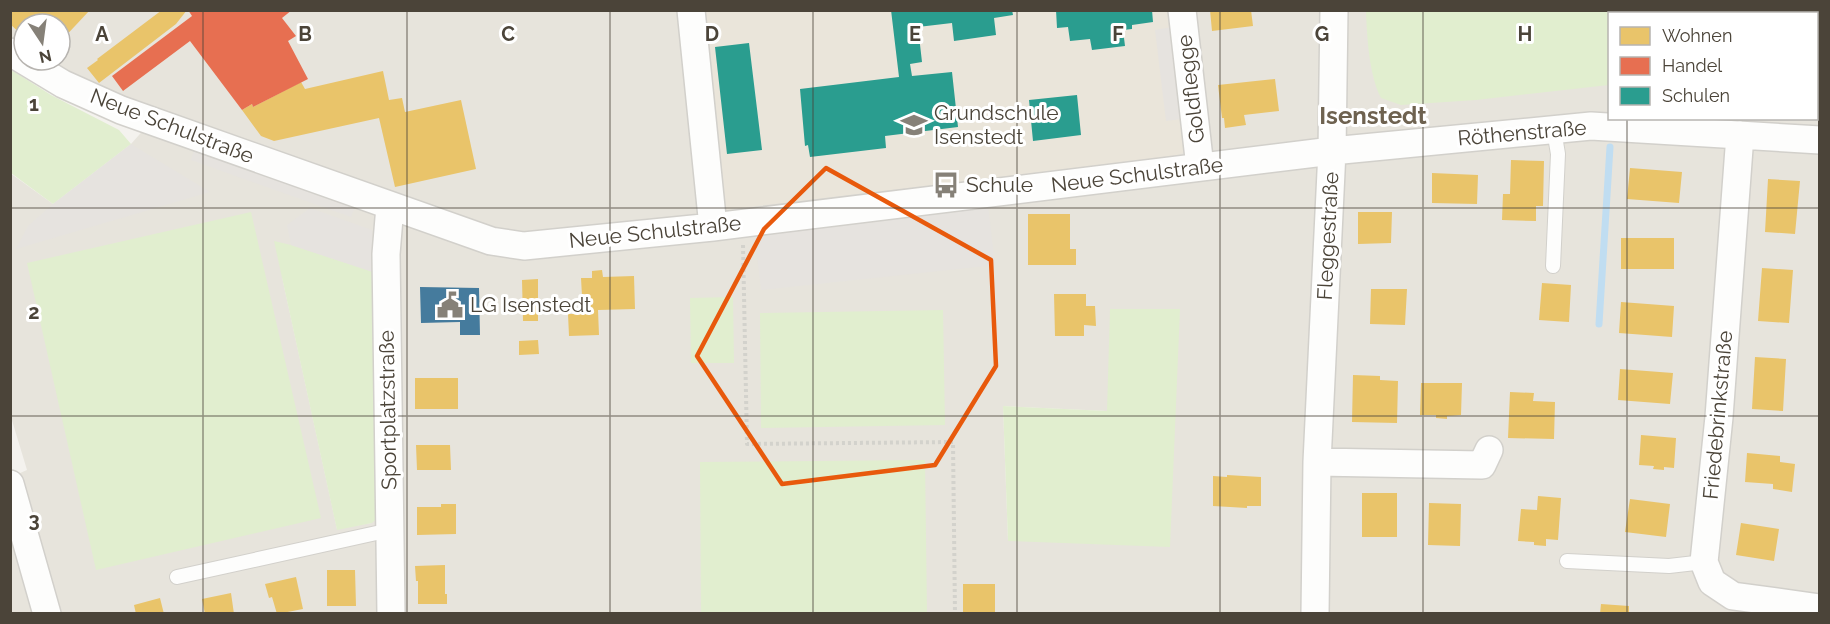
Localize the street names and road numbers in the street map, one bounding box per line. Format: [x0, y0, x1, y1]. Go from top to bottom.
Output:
street label: Goldflegge [1171, 33, 1210, 145]
street label: Neue Schulstraße [87, 83, 257, 168]
street label: Röthenstraße [1456, 114, 1588, 151]
street label: Neue Schulstraße [1050, 152, 1224, 197]
street label: Fleggestraße [1312, 171, 1343, 301]
street label: Neue Schulstraße [568, 210, 742, 253]
street label: Sportplatzstraße [374, 330, 401, 490]
street label: Friedebrinkstraße [1698, 330, 1737, 500]

